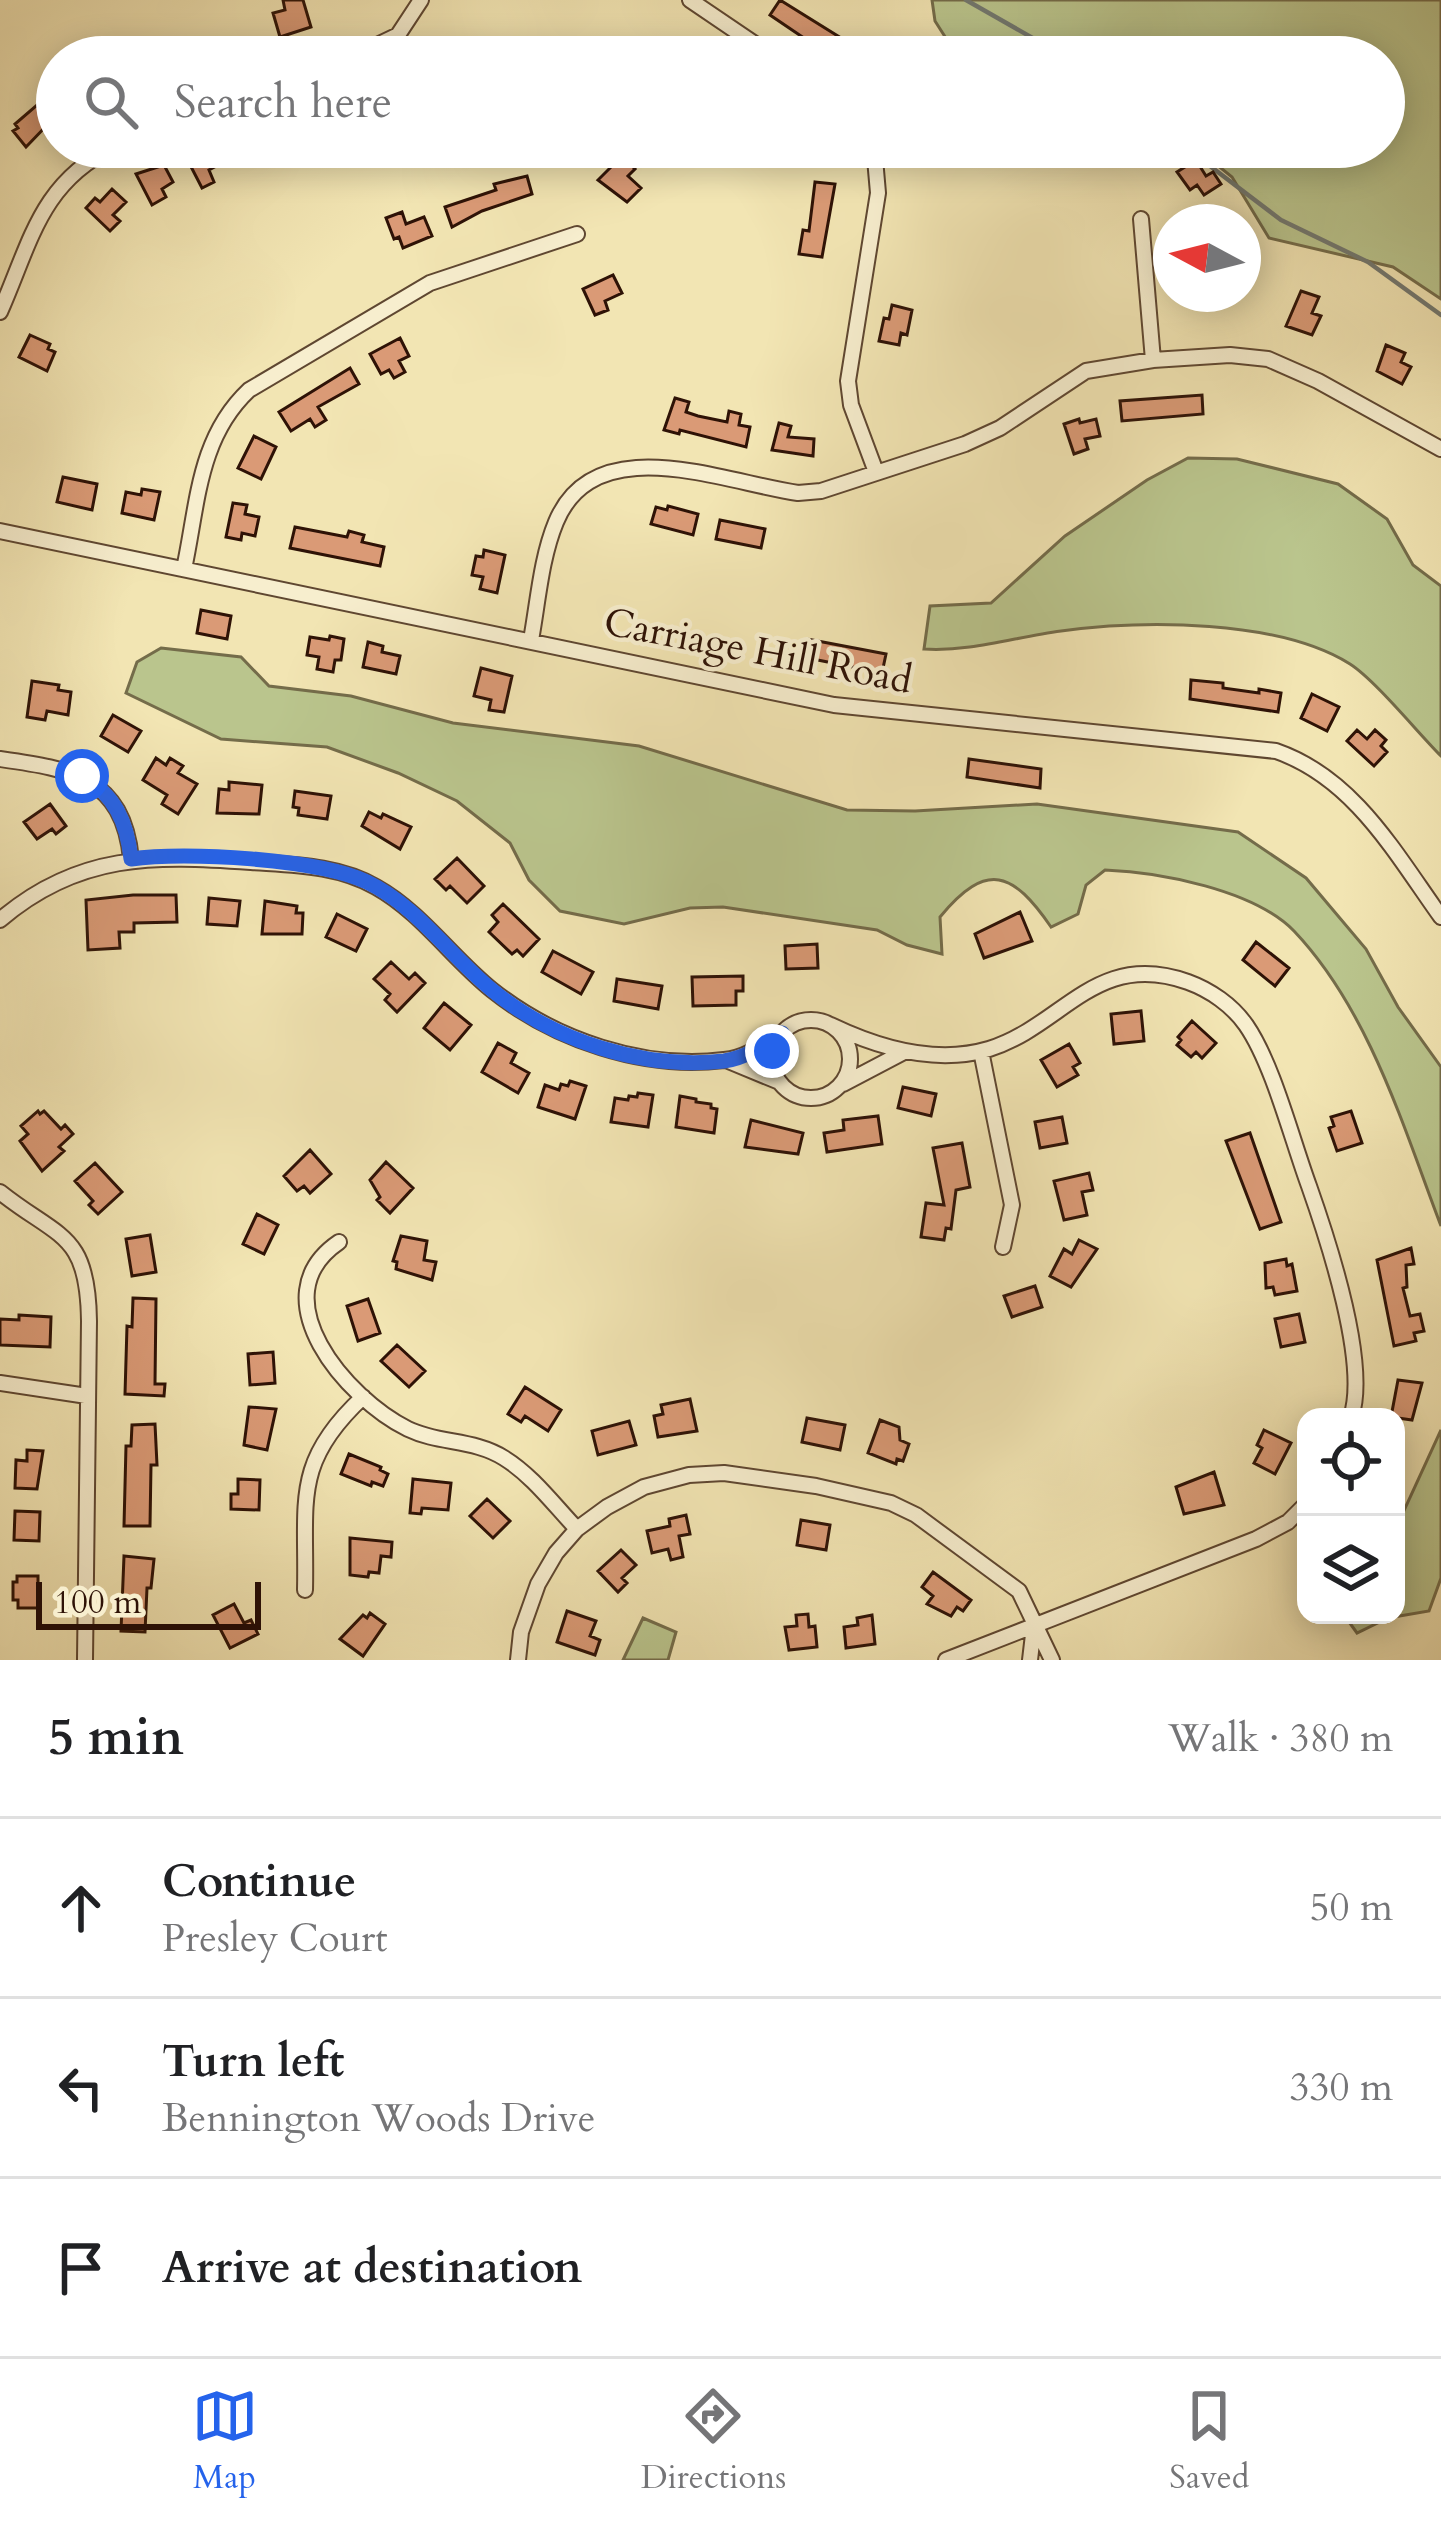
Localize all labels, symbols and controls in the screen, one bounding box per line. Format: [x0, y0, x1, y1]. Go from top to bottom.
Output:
search box [36, 36, 1405, 168]
icon: search [78, 69, 144, 135]
text: Search here [174, 72, 392, 133]
north arrow [1153, 204, 1261, 312]
street label: Carriage Hill Road [600, 595, 917, 707]
route start [55, 749, 109, 803]
route end [745, 1024, 799, 1078]
map controls [1297, 1408, 1405, 1624]
button: locate [1297, 1408, 1405, 1516]
button: layers [1297, 1516, 1405, 1624]
scale bar [36, 1576, 261, 1629]
text: 100 m [54, 1580, 141, 1625]
text: 5 min [48, 1703, 184, 1773]
text: Walk · 380 m [1168, 1712, 1393, 1765]
text: Continue [162, 1851, 356, 1912]
icon: ahead [48, 1875, 114, 1941]
text: 50 m [1310, 1881, 1393, 1934]
text: Presley Court [162, 1912, 388, 1965]
text: Turn left [162, 2031, 344, 2092]
icon: left [48, 2055, 114, 2121]
text: 330 m [1290, 2061, 1393, 2114]
text: Bennington Woods Drive [162, 2092, 595, 2145]
icon: arrive [48, 2235, 114, 2301]
text: Arrive at destination [162, 2237, 582, 2298]
tab: Map [192, 2383, 258, 2500]
tab: Directions [641, 2383, 786, 2500]
tab: Saved [1169, 2383, 1249, 2500]

